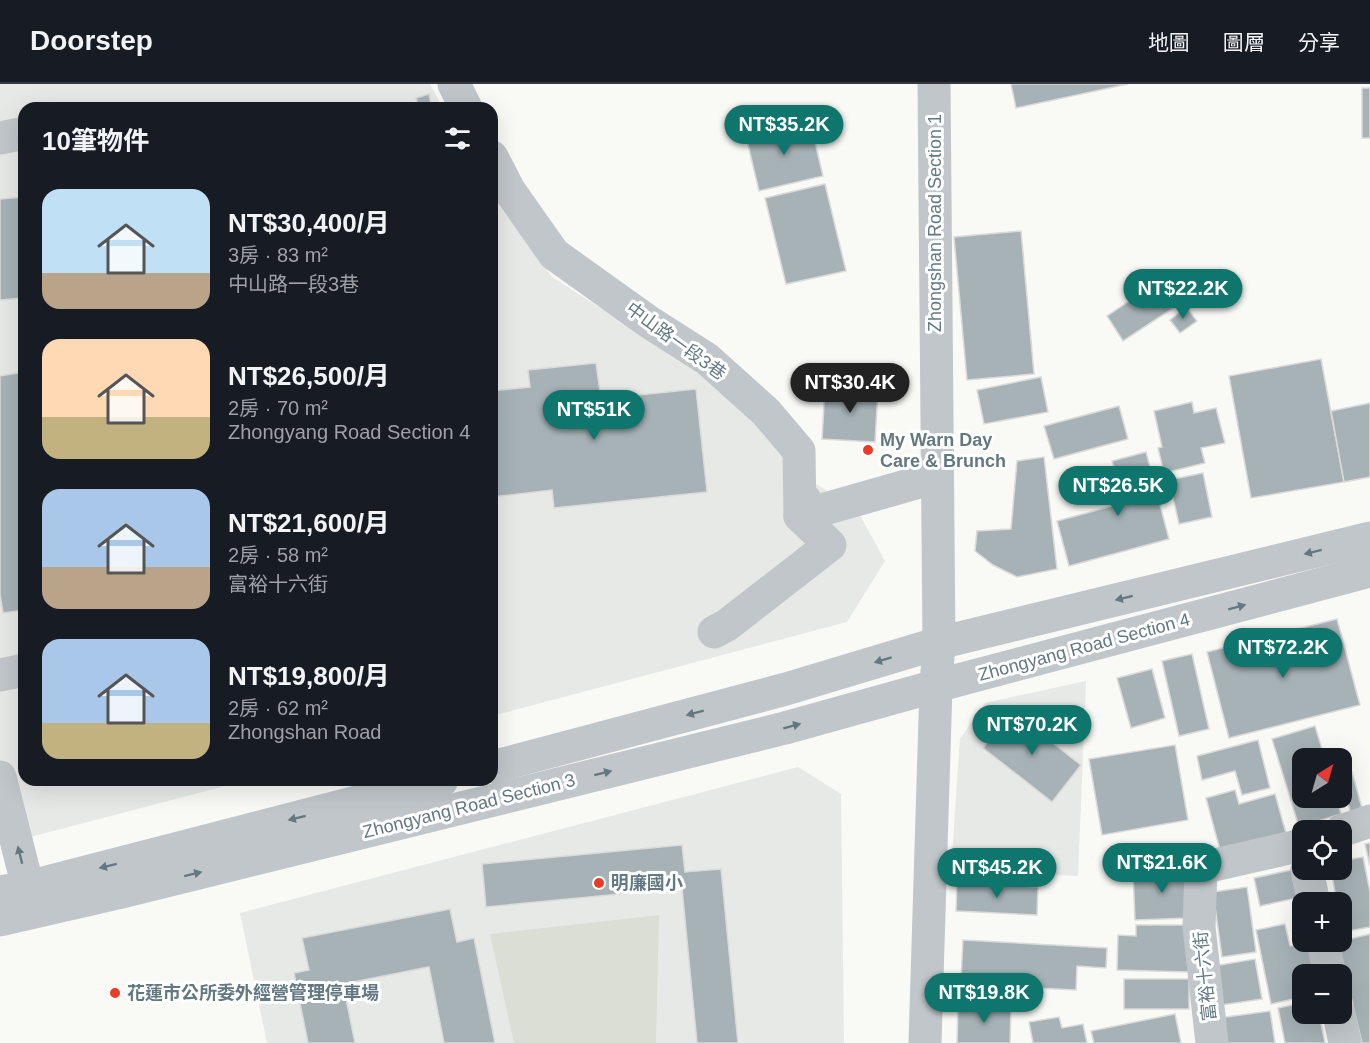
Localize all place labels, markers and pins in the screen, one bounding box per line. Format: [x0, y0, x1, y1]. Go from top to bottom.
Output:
pin: NT$35.2K [722, 105, 846, 156]
pin: NT$22.2K [1121, 269, 1245, 320]
pin: NT$30.4K [788, 363, 912, 414]
pin: NT$51K [545, 390, 643, 441]
place label: My Warn Day Care & Brunch [880, 430, 1006, 471]
marker: My Warn Day Care & Brunch [861, 443, 875, 457]
pin: NT$26.5K [1056, 466, 1180, 517]
pin: NT$72.2K [1221, 628, 1345, 679]
pin: NT$70.2K [970, 705, 1094, 756]
pin: NT$21.6K [1100, 843, 1224, 894]
pin: NT$45.2K [935, 848, 1059, 899]
place label: 明廉國小 [611, 873, 683, 893]
marker: 明廉國小 [592, 876, 606, 890]
pin: NT$19.8K [922, 973, 1046, 1024]
place label: 花蓮市公所委外經營管理停車場 [127, 982, 379, 1003]
marker: 花蓮市公所委外經營管理停車場 [108, 986, 122, 1000]

